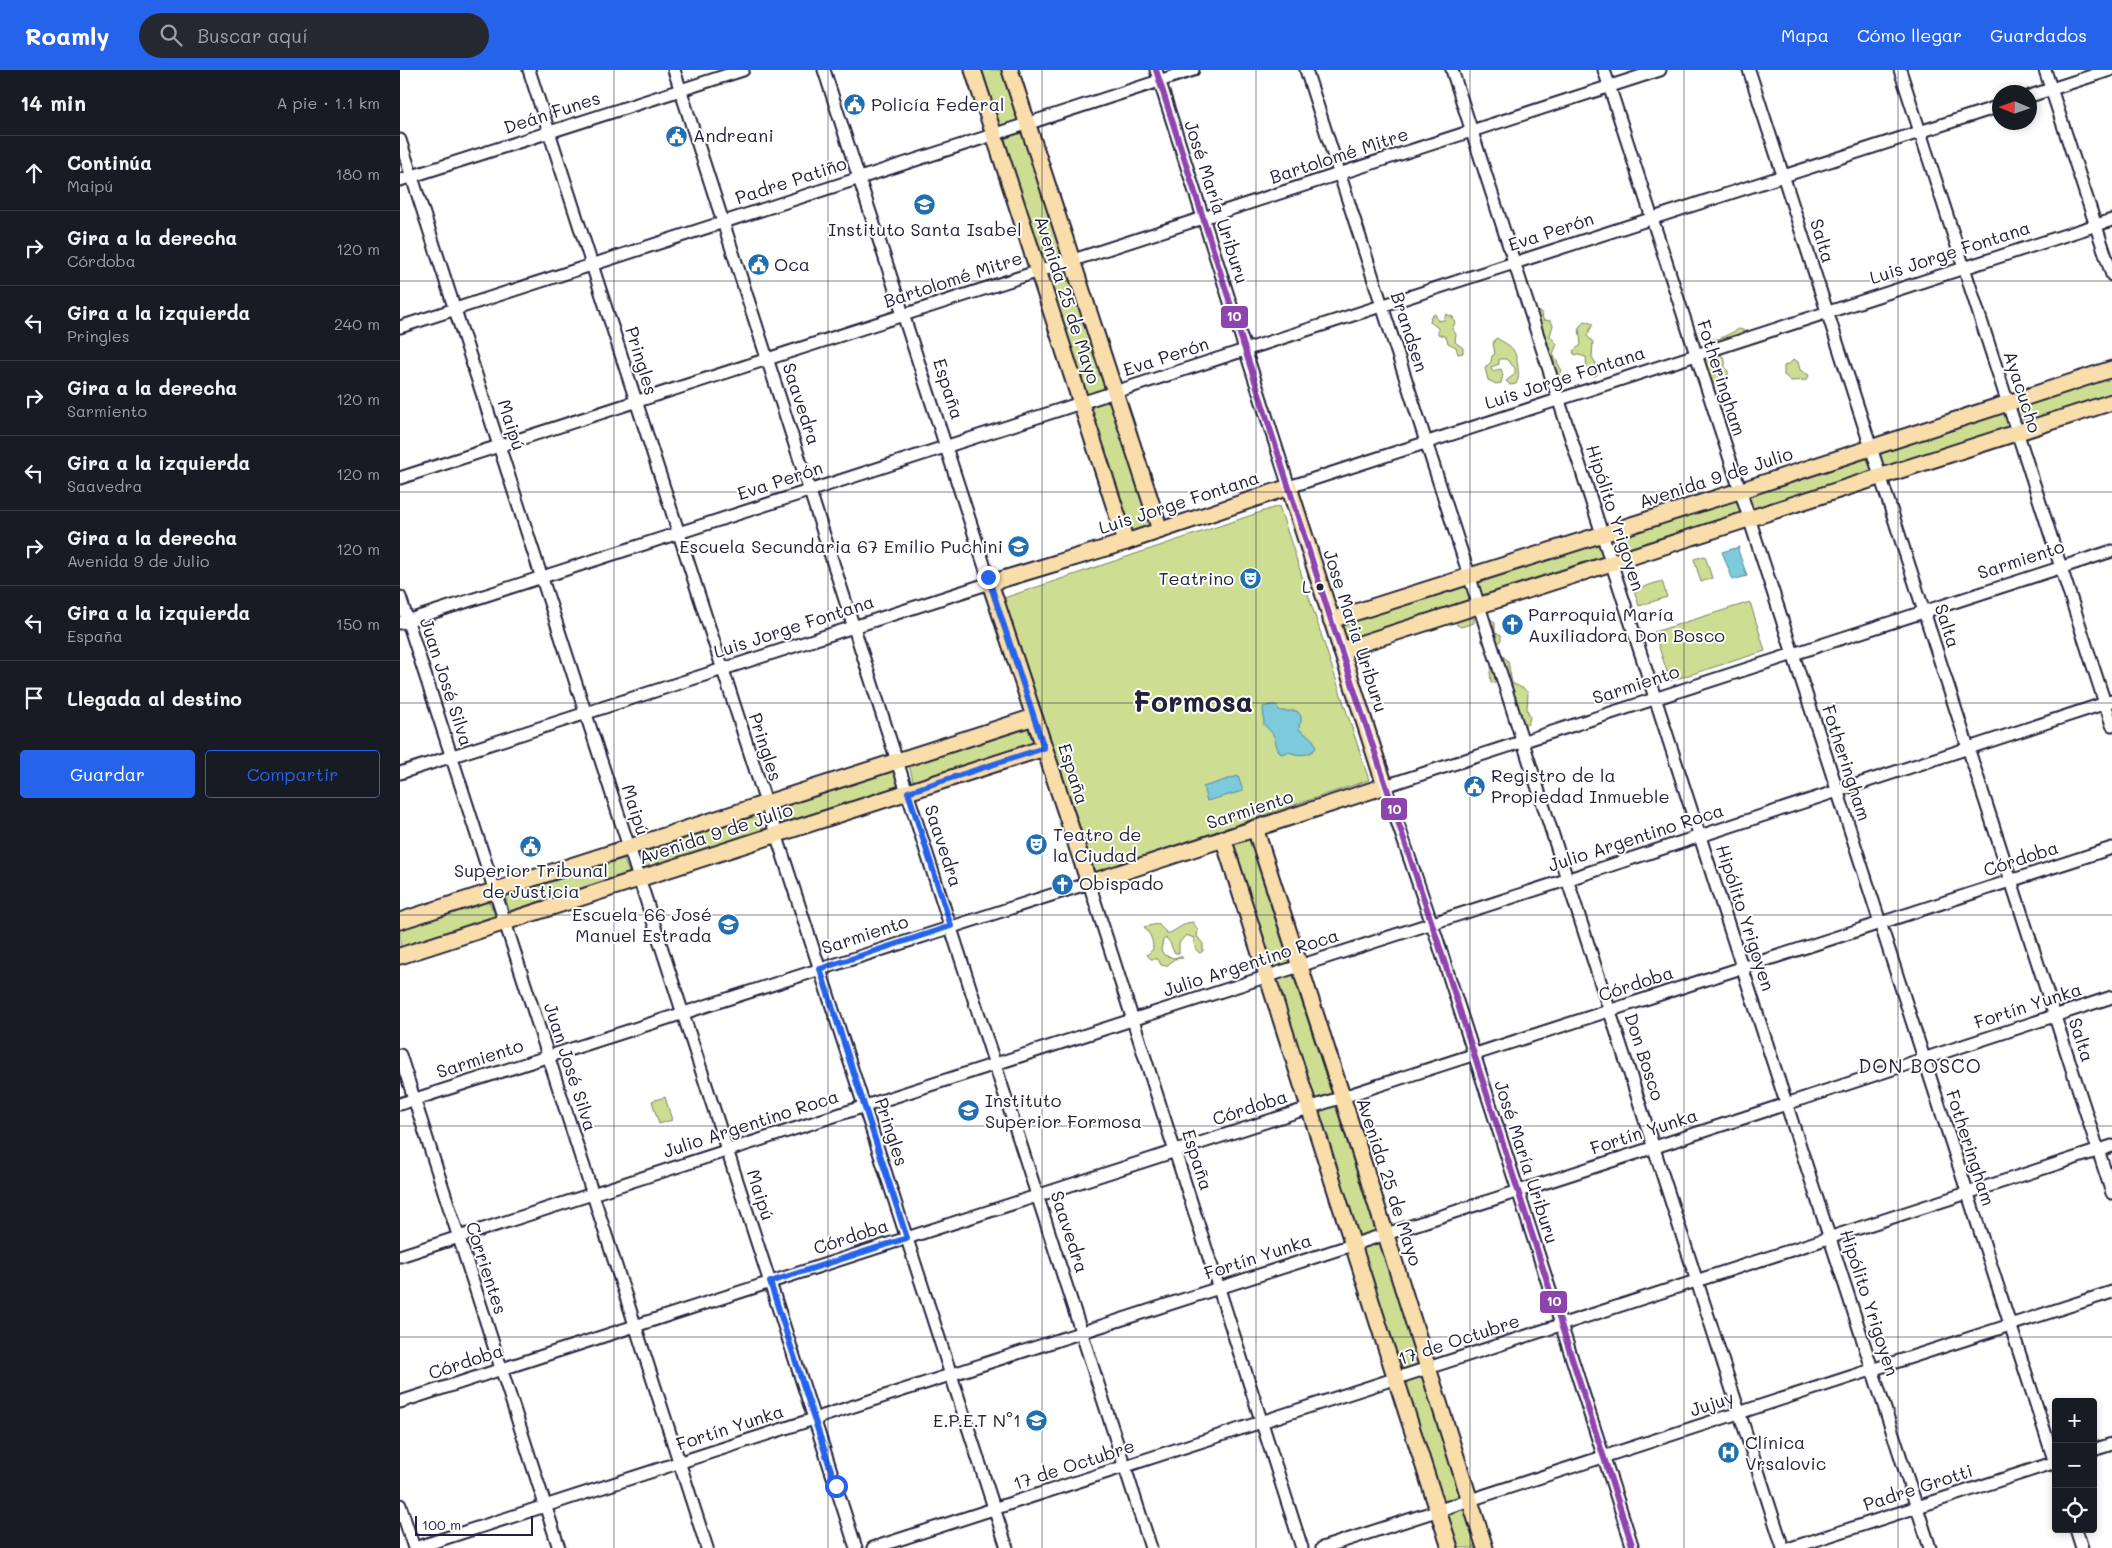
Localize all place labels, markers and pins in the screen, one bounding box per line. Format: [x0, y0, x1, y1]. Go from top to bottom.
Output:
place label: Policía Federal [871, 92, 1004, 116]
public building icon: Policía Federal [843, 93, 867, 117]
place label: Andreani [693, 123, 774, 147]
public building icon: Andreani [665, 124, 689, 148]
school or university icon: Instituto Santa Isabel [913, 193, 937, 217]
place label: Instituto Santa Isabel [828, 217, 1022, 241]
place label: Oca [774, 252, 810, 276]
public building icon: Oca [746, 253, 770, 277]
place label: Escuela Secundaria 67 Emilio Puchini [679, 534, 1003, 558]
school or university icon: Escuela Secundaria 67 Emilio Puchini [1007, 535, 1031, 559]
place label: Teatrino [1159, 566, 1234, 590]
theatre icon: Teatrino [1238, 567, 1262, 591]
place label: L [1302, 575, 1311, 597]
marker: L [1315, 582, 1325, 592]
place label: Parroquia María Auxiliadora Don Bosco [1528, 602, 1725, 647]
church icon: Parroquia María Auxiliadora Don Bosco [1500, 613, 1524, 637]
place label: Registro de la Propiedad Inmueble [1491, 763, 1670, 808]
public building icon: Registro de la Propiedad Inmueble [1463, 774, 1487, 798]
place label: Teatro de la Ciudad [1053, 822, 1141, 867]
theatre icon: Teatro de la Ciudad [1025, 833, 1049, 857]
public building icon: Superior Tribunal de Justicia [519, 834, 543, 858]
place label: Superior Tribunal de Justicia [454, 858, 608, 903]
place label: Obispado [1079, 871, 1164, 895]
church icon: Obispado [1051, 872, 1075, 896]
place label: Escuela 66 José Manuel Estrada [572, 902, 712, 947]
school or university icon: Escuela 66 José Manuel Estrada [716, 913, 740, 937]
place label: Instituto Superior Formosa [985, 1088, 1142, 1133]
school or university icon: Instituto Superior Formosa [957, 1099, 981, 1123]
place label: E.P.E.T N°1 [933, 1408, 1021, 1432]
school or university icon: E.P.E.T N°1 [1025, 1409, 1049, 1433]
place label: Clínica Vrsalovic [1745, 1430, 1826, 1475]
hospital icon: Clínica Vrsalovic [1717, 1441, 1741, 1465]

